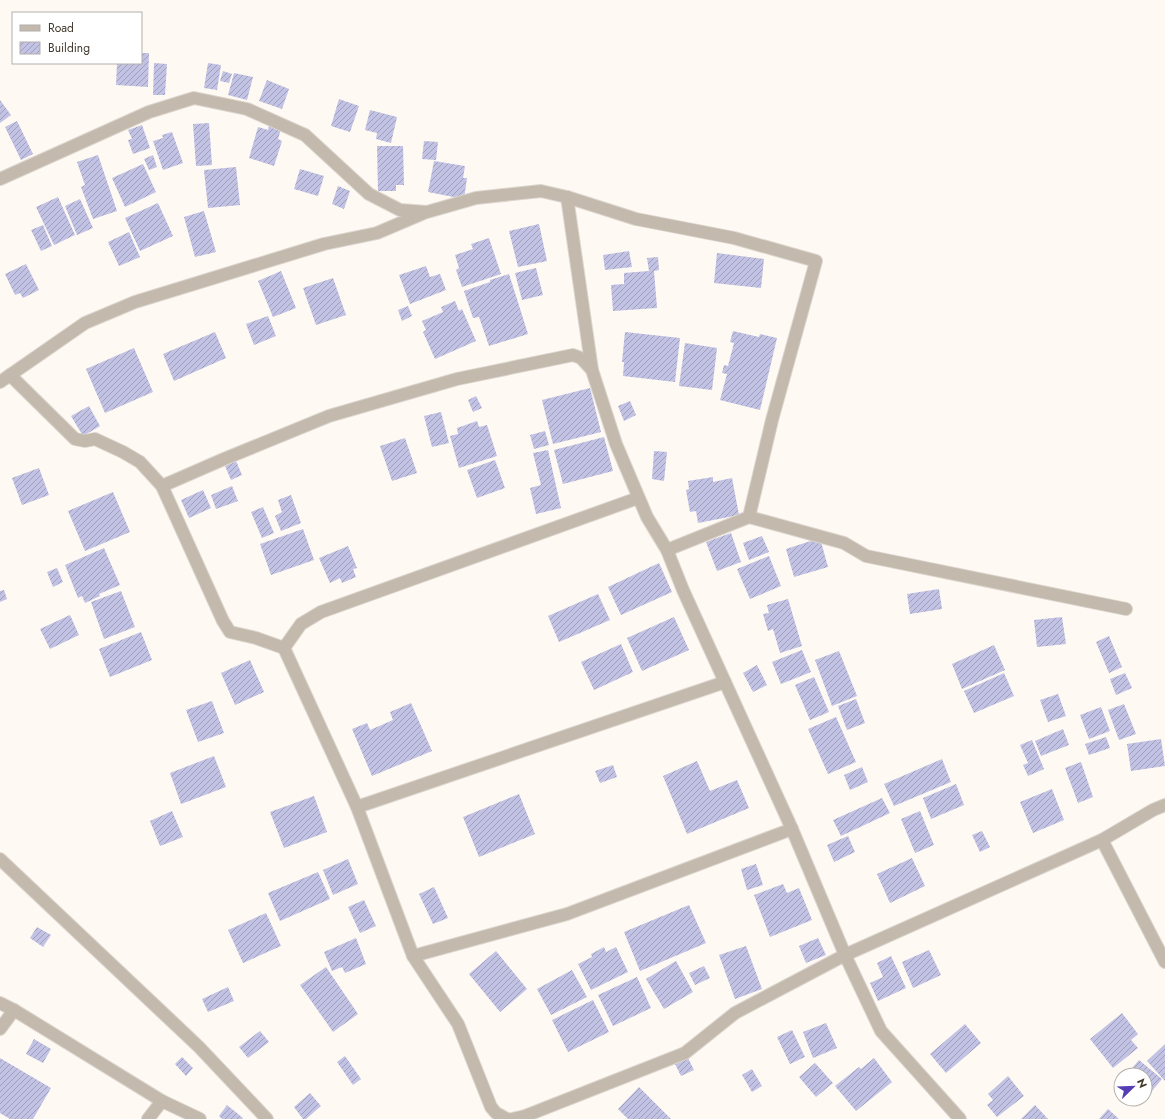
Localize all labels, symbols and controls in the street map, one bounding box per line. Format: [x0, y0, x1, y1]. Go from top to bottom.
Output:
legend [12, 12, 142, 64]
text: Road [48, 19, 74, 37]
text: Building [48, 39, 90, 57]
north arrow [1113, 1067, 1153, 1107]
text: N [1133, 1076, 1151, 1090]

